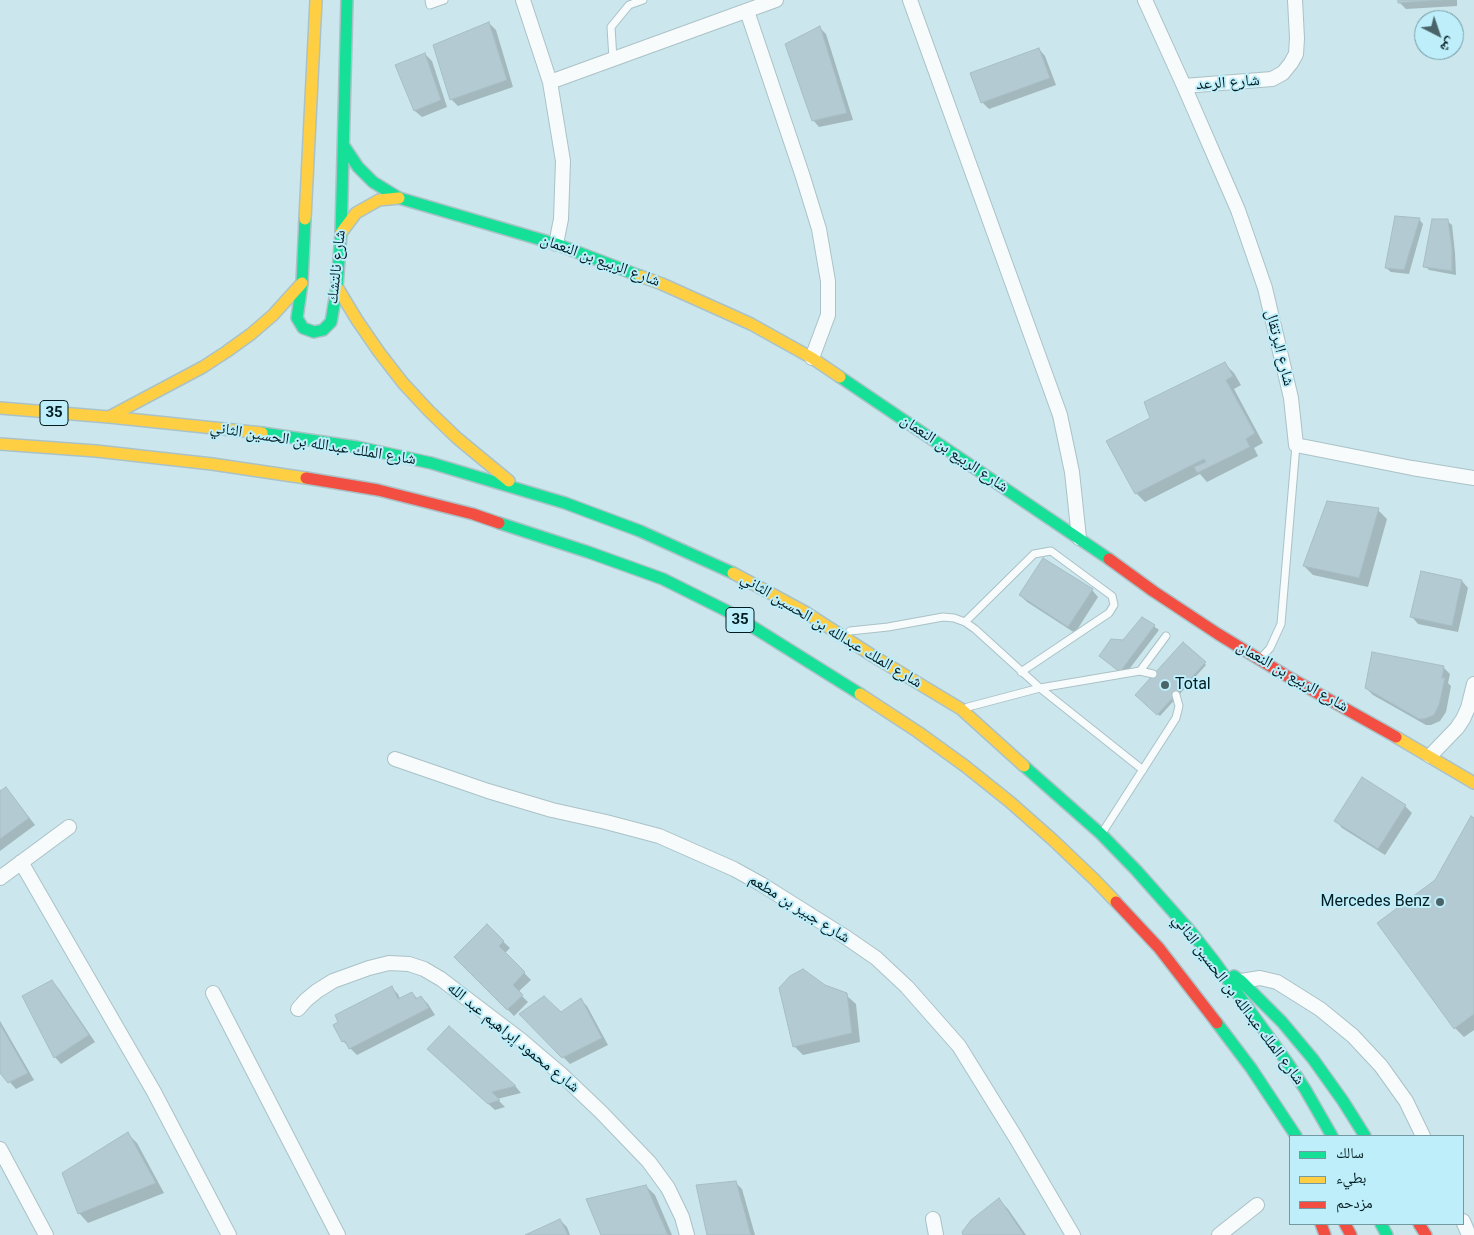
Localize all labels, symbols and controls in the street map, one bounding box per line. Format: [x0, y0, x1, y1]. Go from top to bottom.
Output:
north arrow [1414, 10, 1464, 60]
text: ش [1437, 35, 1459, 56]
street label: شارع الرعد [1196, 71, 1260, 95]
street label: شارع نالتشك [324, 229, 350, 305]
street label: شارع الربيع بن النعمان [537, 230, 663, 292]
street label: شارع البرتقال [1260, 308, 1298, 388]
road number: 35 [40, 400, 68, 426]
street label: شارع الربيع بن النعمان [896, 411, 1012, 497]
street label: شارع الملك عبدالله بن الحسين الثاني [209, 418, 417, 470]
street label: شارع الملك عبدالله بن الحسين الثاني [737, 569, 925, 693]
road number: 35 [726, 608, 754, 632]
street label: شارع الربيع بن النعمان [1233, 637, 1351, 717]
place label: Total [1175, 675, 1211, 695]
marker: Total [1159, 679, 1171, 691]
street label: شارع جبير بن مطعم [745, 870, 853, 948]
place label: Mercedes Benz [1320, 892, 1430, 912]
marker: Mercedes Benz [1434, 896, 1446, 908]
street label: شارع الملك عبدالله بن الحسين الثاني [1168, 911, 1308, 1089]
street label: شارع محمود إبراهيم عبد الله [443, 979, 583, 1097]
legend [1289, 1135, 1464, 1225]
text: سالك [1336, 1144, 1364, 1162]
text: بطيء [1336, 1169, 1366, 1187]
text: مزدحم [1336, 1194, 1373, 1212]

